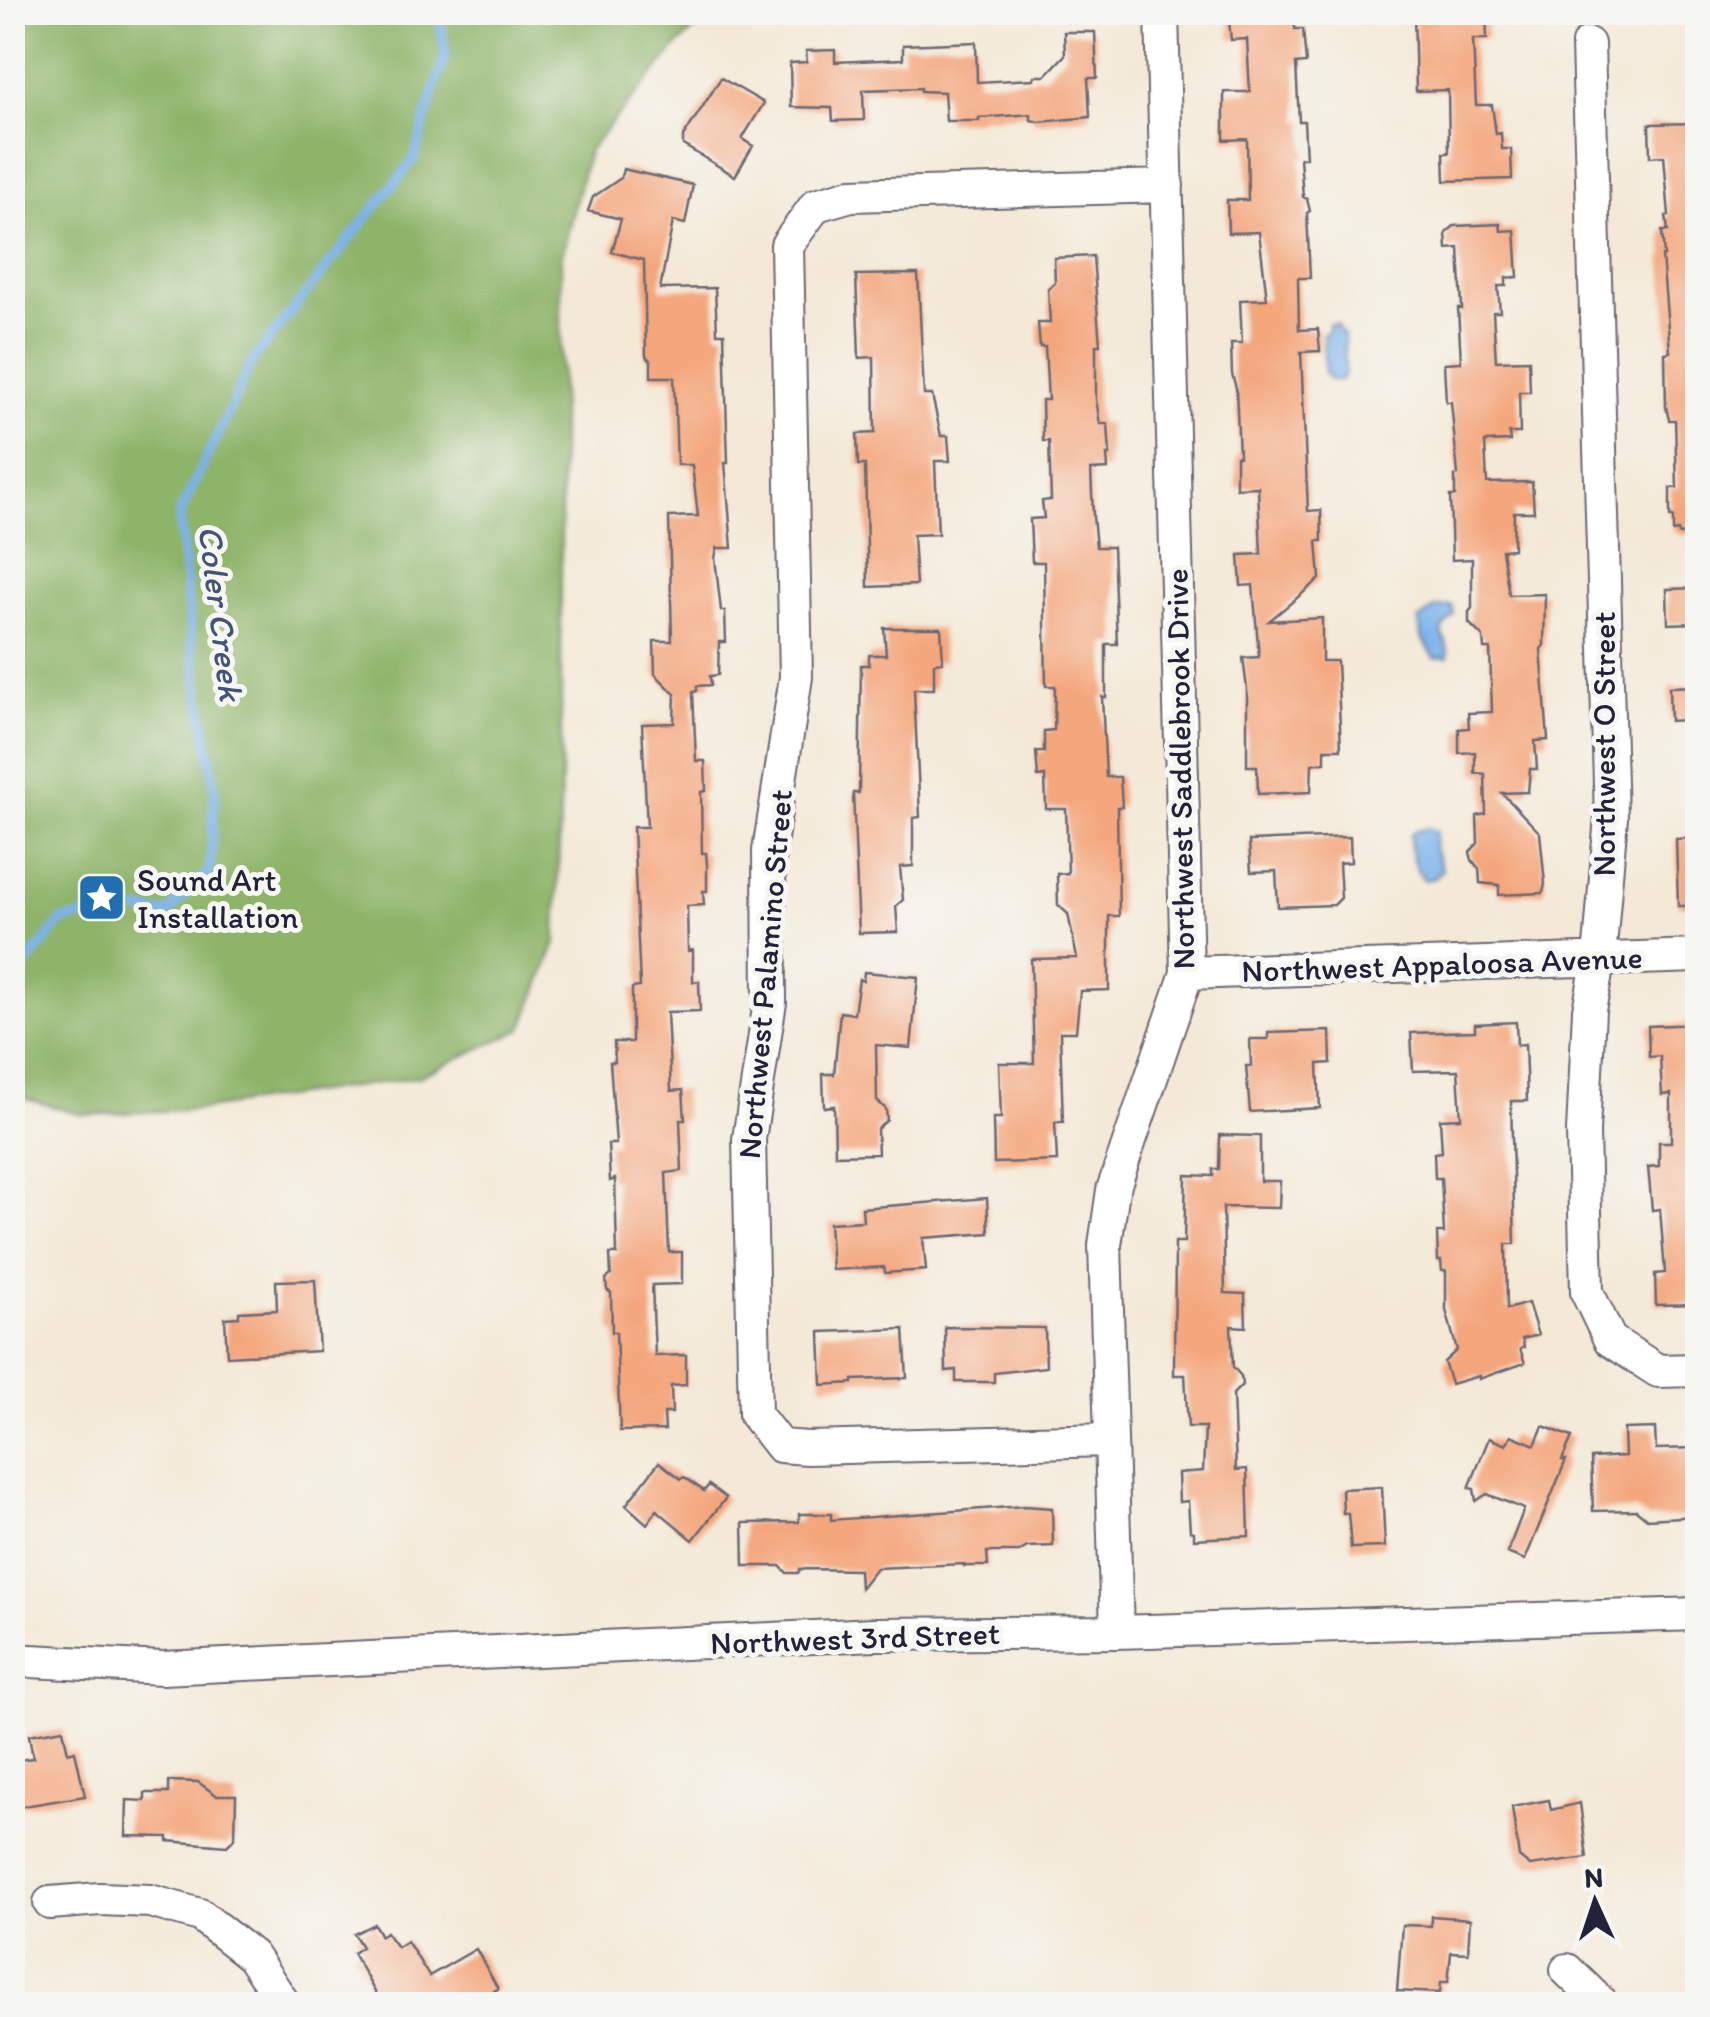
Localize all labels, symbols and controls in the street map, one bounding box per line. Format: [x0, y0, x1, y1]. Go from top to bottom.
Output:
water label: Coler Creek [189, 523, 253, 705]
street label: Northwest Saddlebrook Drive [1158, 568, 1202, 970]
street label: Northwest O Street [1585, 611, 1623, 877]
street label: Northwest Palamino Street [730, 788, 800, 1160]
place label: Sound Art Installation [137, 861, 298, 936]
place icon: Sound Art Installation [76, 872, 128, 924]
street label: Northwest Appaloosa Avenue [1241, 938, 1643, 990]
street label: Northwest 3rd Street [710, 1614, 1000, 1662]
north arrow [1545, 1852, 1645, 1952]
text: N [1583, 1860, 1604, 1895]

